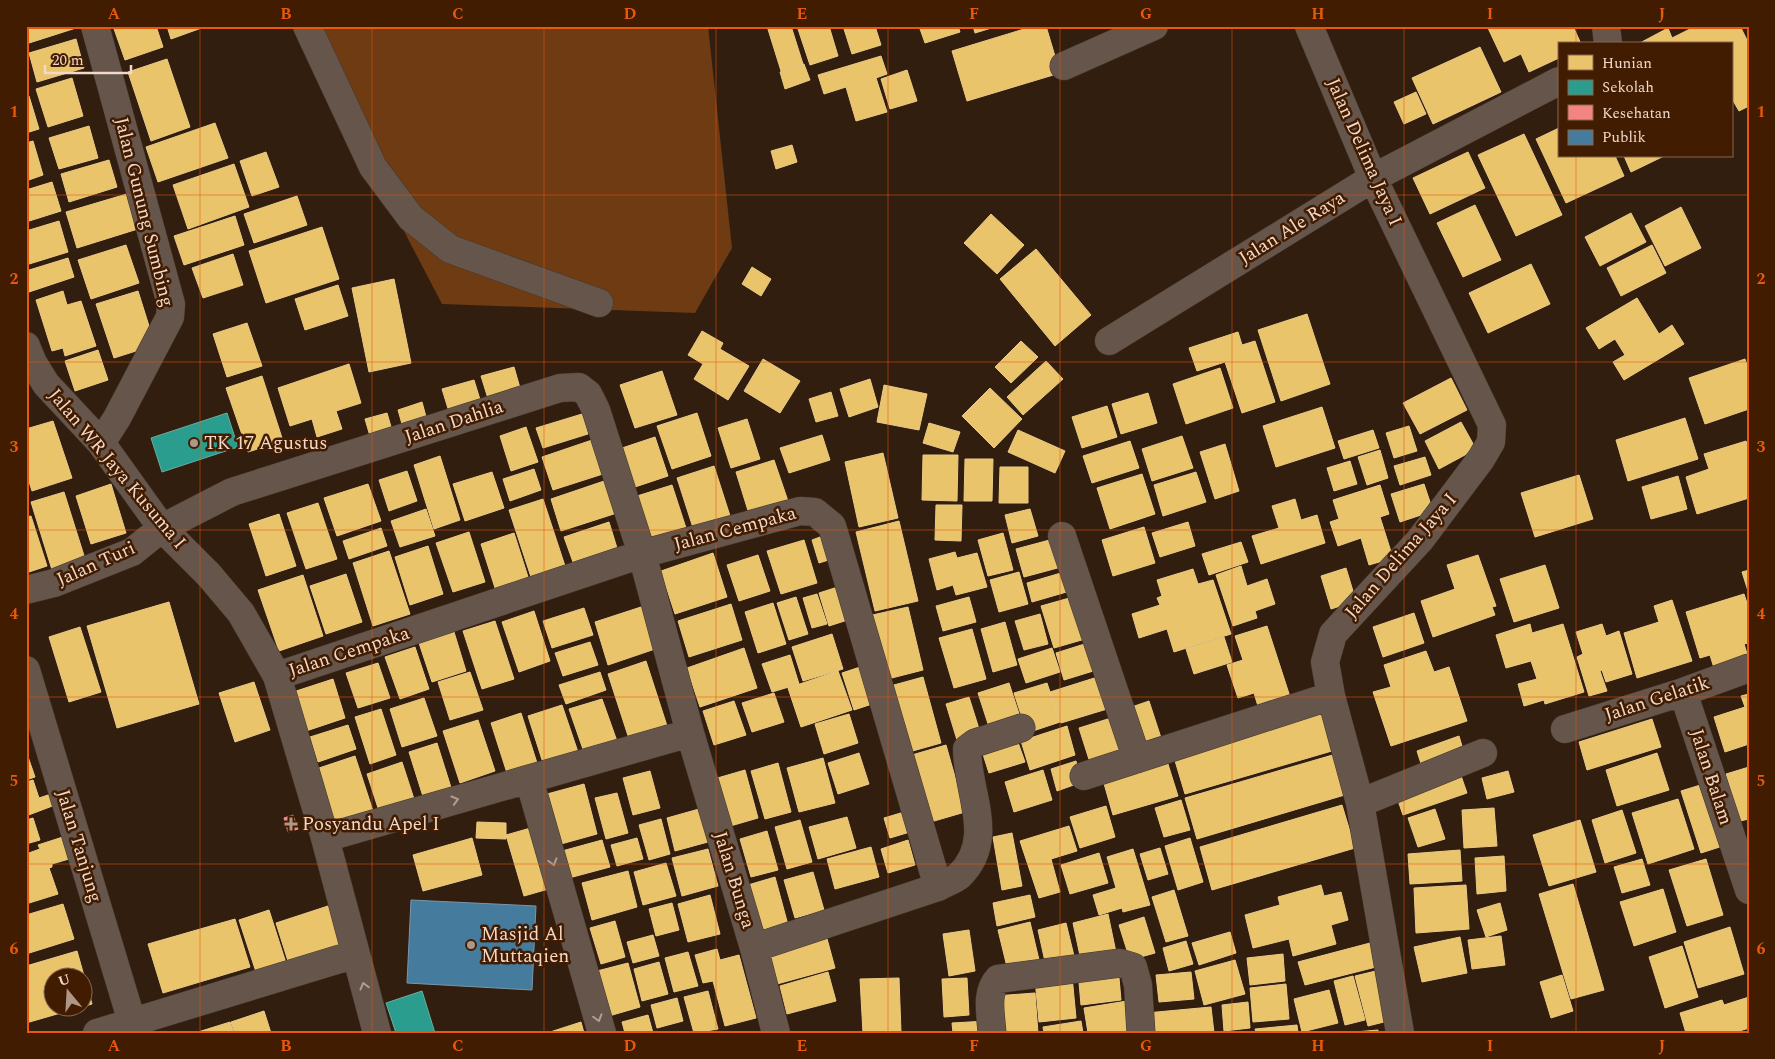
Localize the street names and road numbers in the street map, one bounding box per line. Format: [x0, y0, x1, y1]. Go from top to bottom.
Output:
street label: Jalan Delima Jaya I [1318, 73, 1410, 231]
street label: Jalan Gunung Sumbing [106, 114, 182, 310]
street label: Jalan Ale Raya [1233, 183, 1351, 272]
street label: Jalan WR Jaya Kusuma I [41, 382, 193, 556]
street label: Jalan Dahlia [401, 392, 508, 452]
street label: Jalan Delima Jaya I [1338, 486, 1464, 626]
street label: Jalan Cempaka [671, 499, 800, 559]
street label: Jalan Turi [52, 534, 140, 594]
street label: Jalan Cempaka [285, 619, 414, 685]
street label: Jalan Gelatik [1601, 668, 1714, 730]
street label: Jalan Balam [1682, 725, 1740, 829]
street label: Jalan Tanjung [48, 786, 110, 906]
street label: Jalan Bunga [705, 828, 763, 933]

